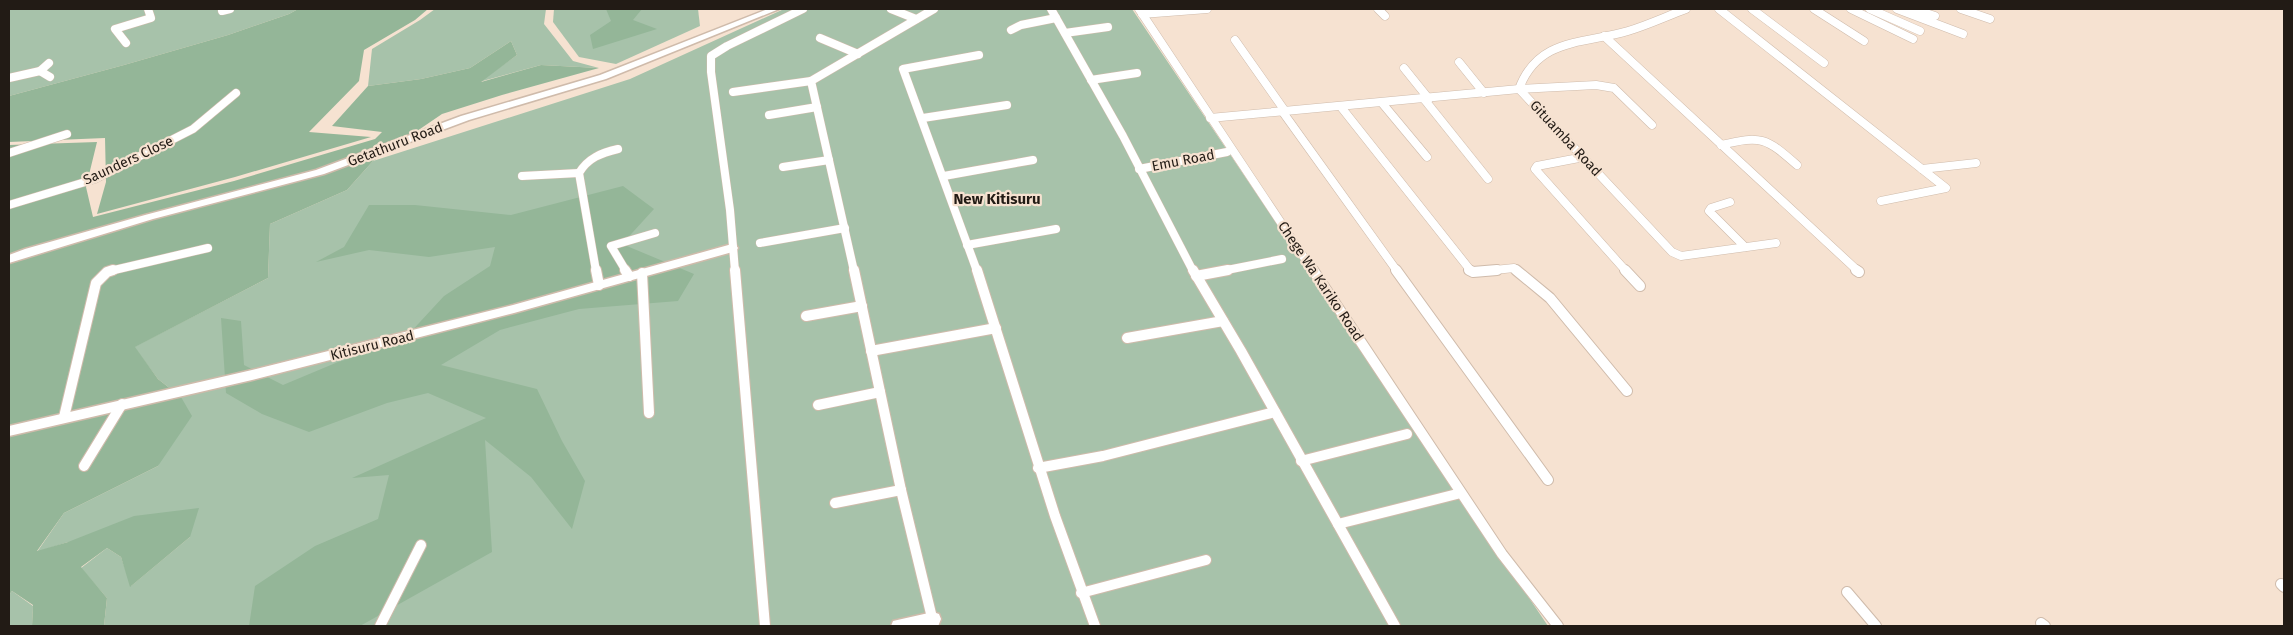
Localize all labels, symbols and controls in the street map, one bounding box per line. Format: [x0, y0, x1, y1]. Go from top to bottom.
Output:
street label: Gituamba Road [1526, 97, 1605, 180]
street label: Getathuru Road [345, 119, 445, 170]
street label: Saunders Close [81, 132, 176, 189]
street label: Emu Road [1150, 146, 1216, 175]
district label: New Kitisuru [953, 190, 1041, 208]
street label: Chege Wa Kariko Road [1274, 218, 1367, 344]
street label: Kitisuru Road [329, 327, 416, 364]

